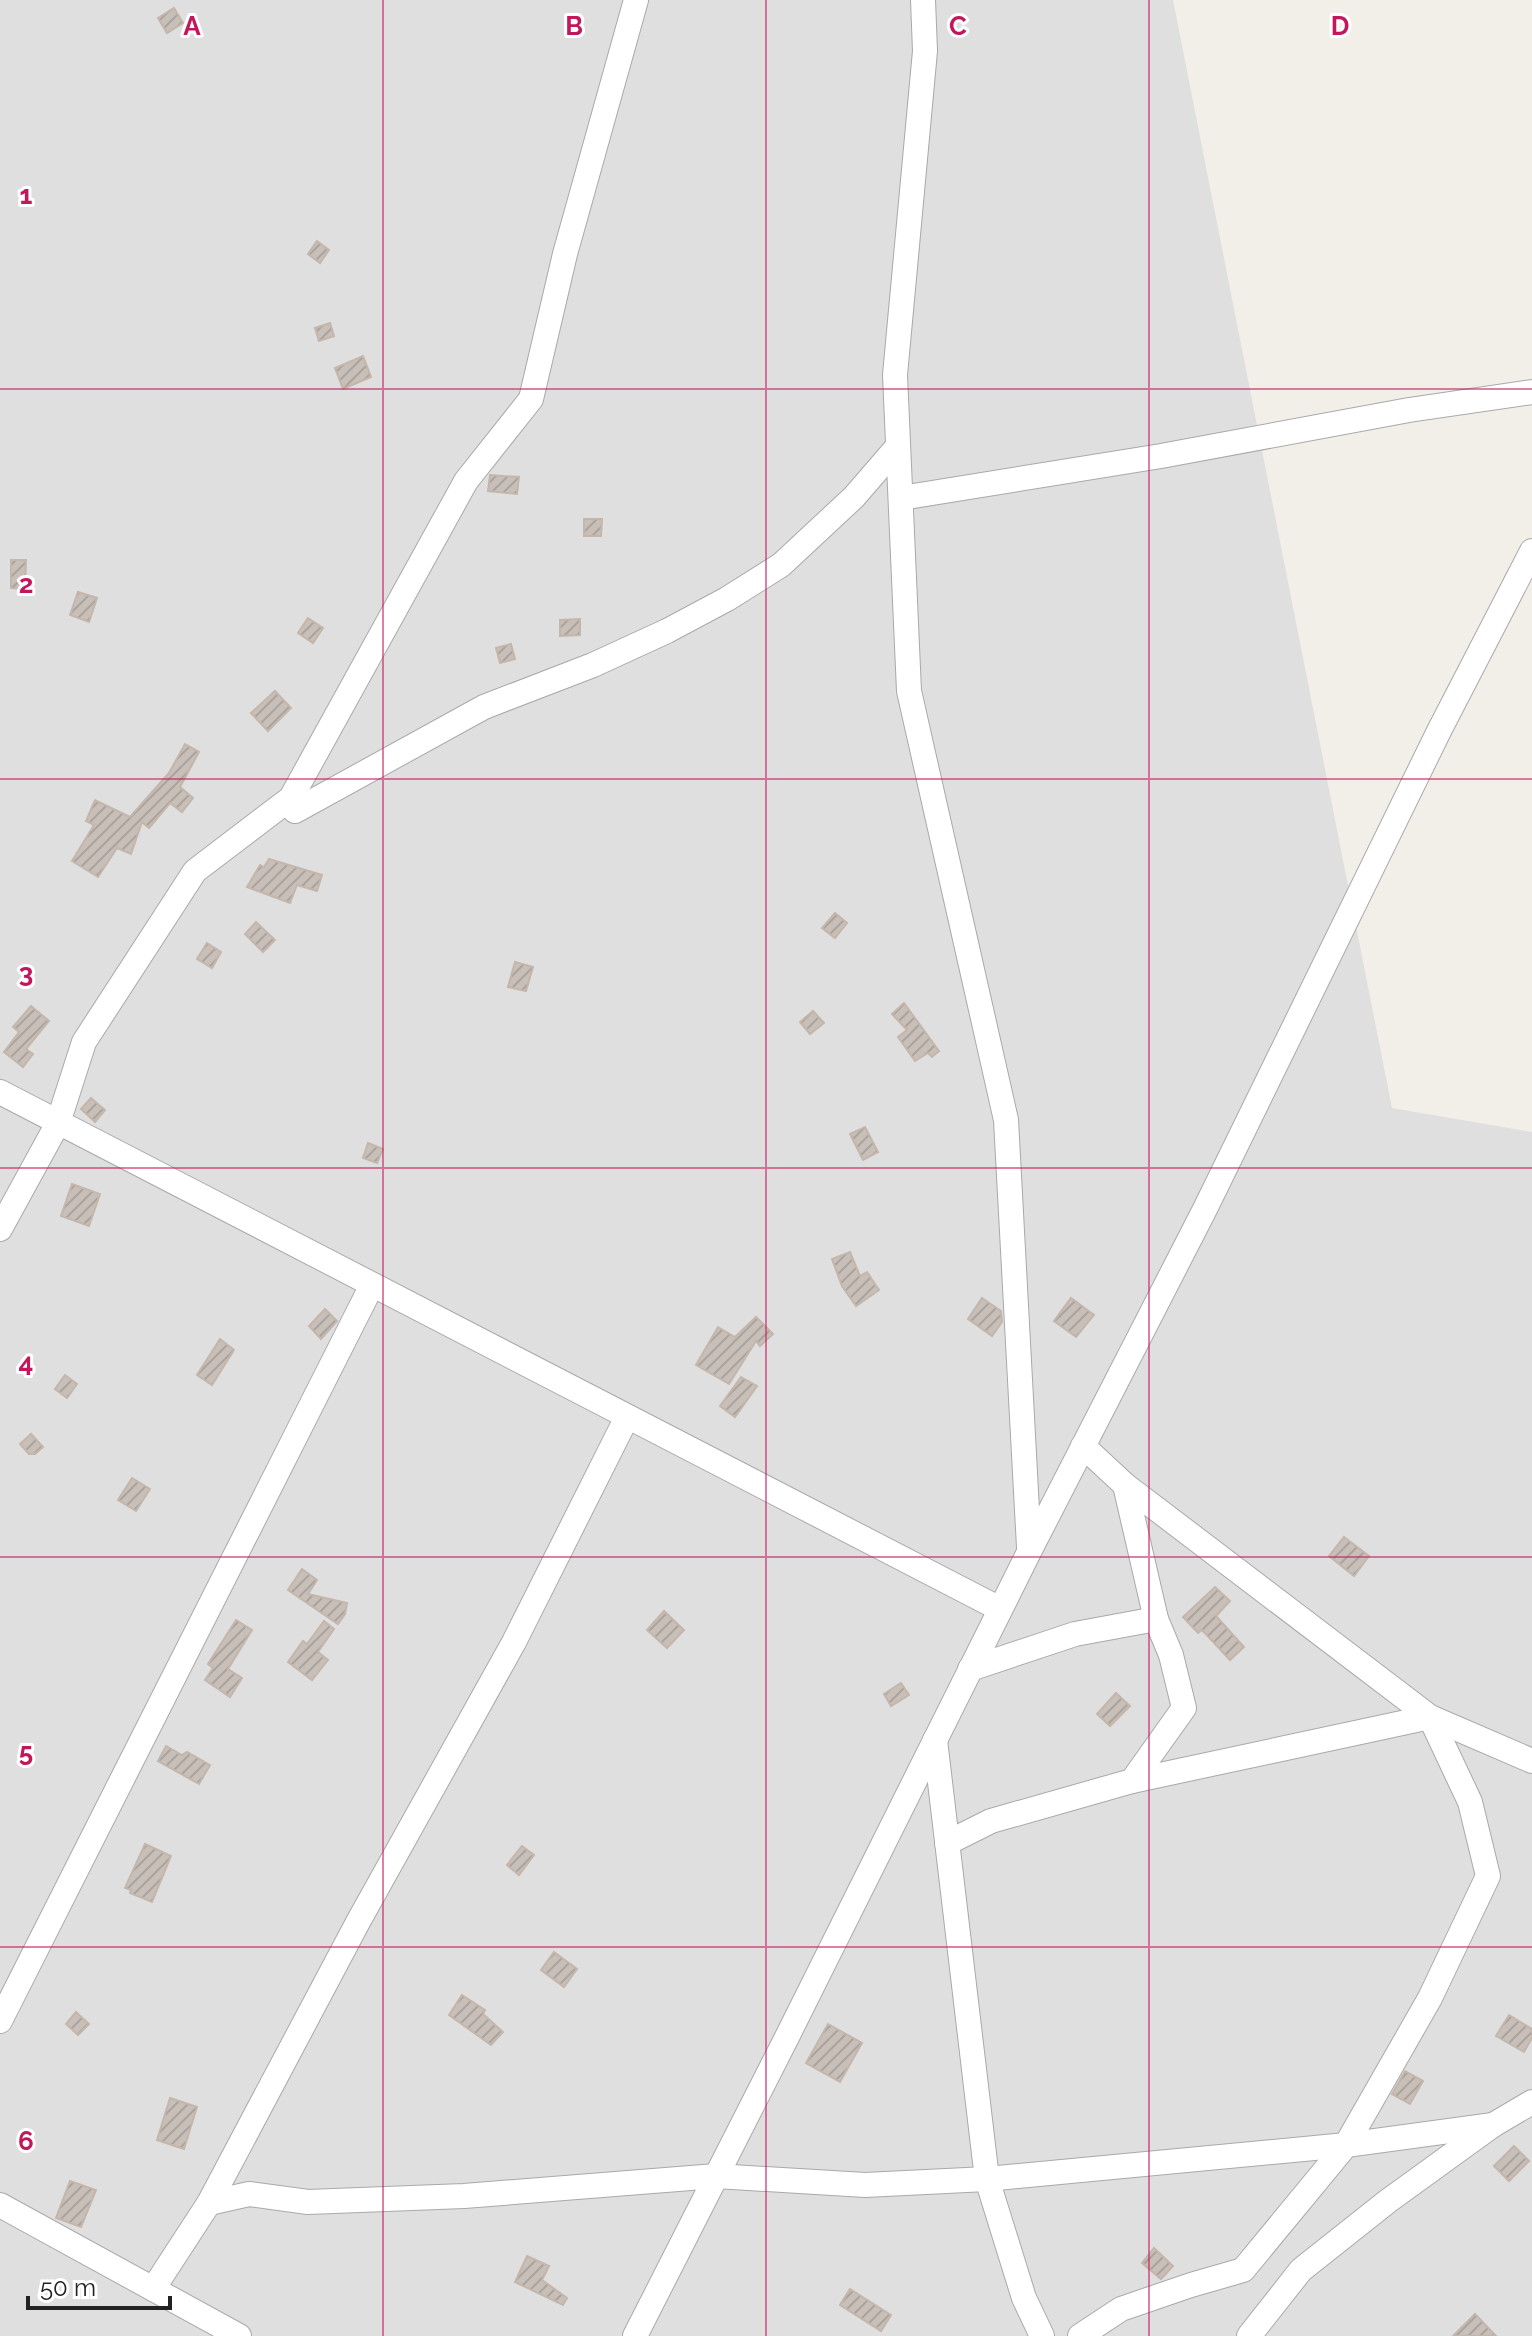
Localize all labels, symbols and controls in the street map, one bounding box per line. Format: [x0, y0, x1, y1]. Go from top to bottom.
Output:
text: A [183, 11, 201, 41]
text: B [565, 11, 583, 41]
text: C [949, 11, 967, 41]
text: D [1331, 11, 1349, 41]
text: 1 [20, 180, 33, 210]
text: 2 [19, 569, 33, 599]
text: 3 [19, 958, 33, 988]
text: 4 [19, 1348, 33, 1378]
text: 5 [19, 1737, 33, 1767]
text: 6 [18, 2126, 34, 2156]
scale bar [28, 2260, 170, 2310]
text: 50 m [40, 2273, 96, 2302]

